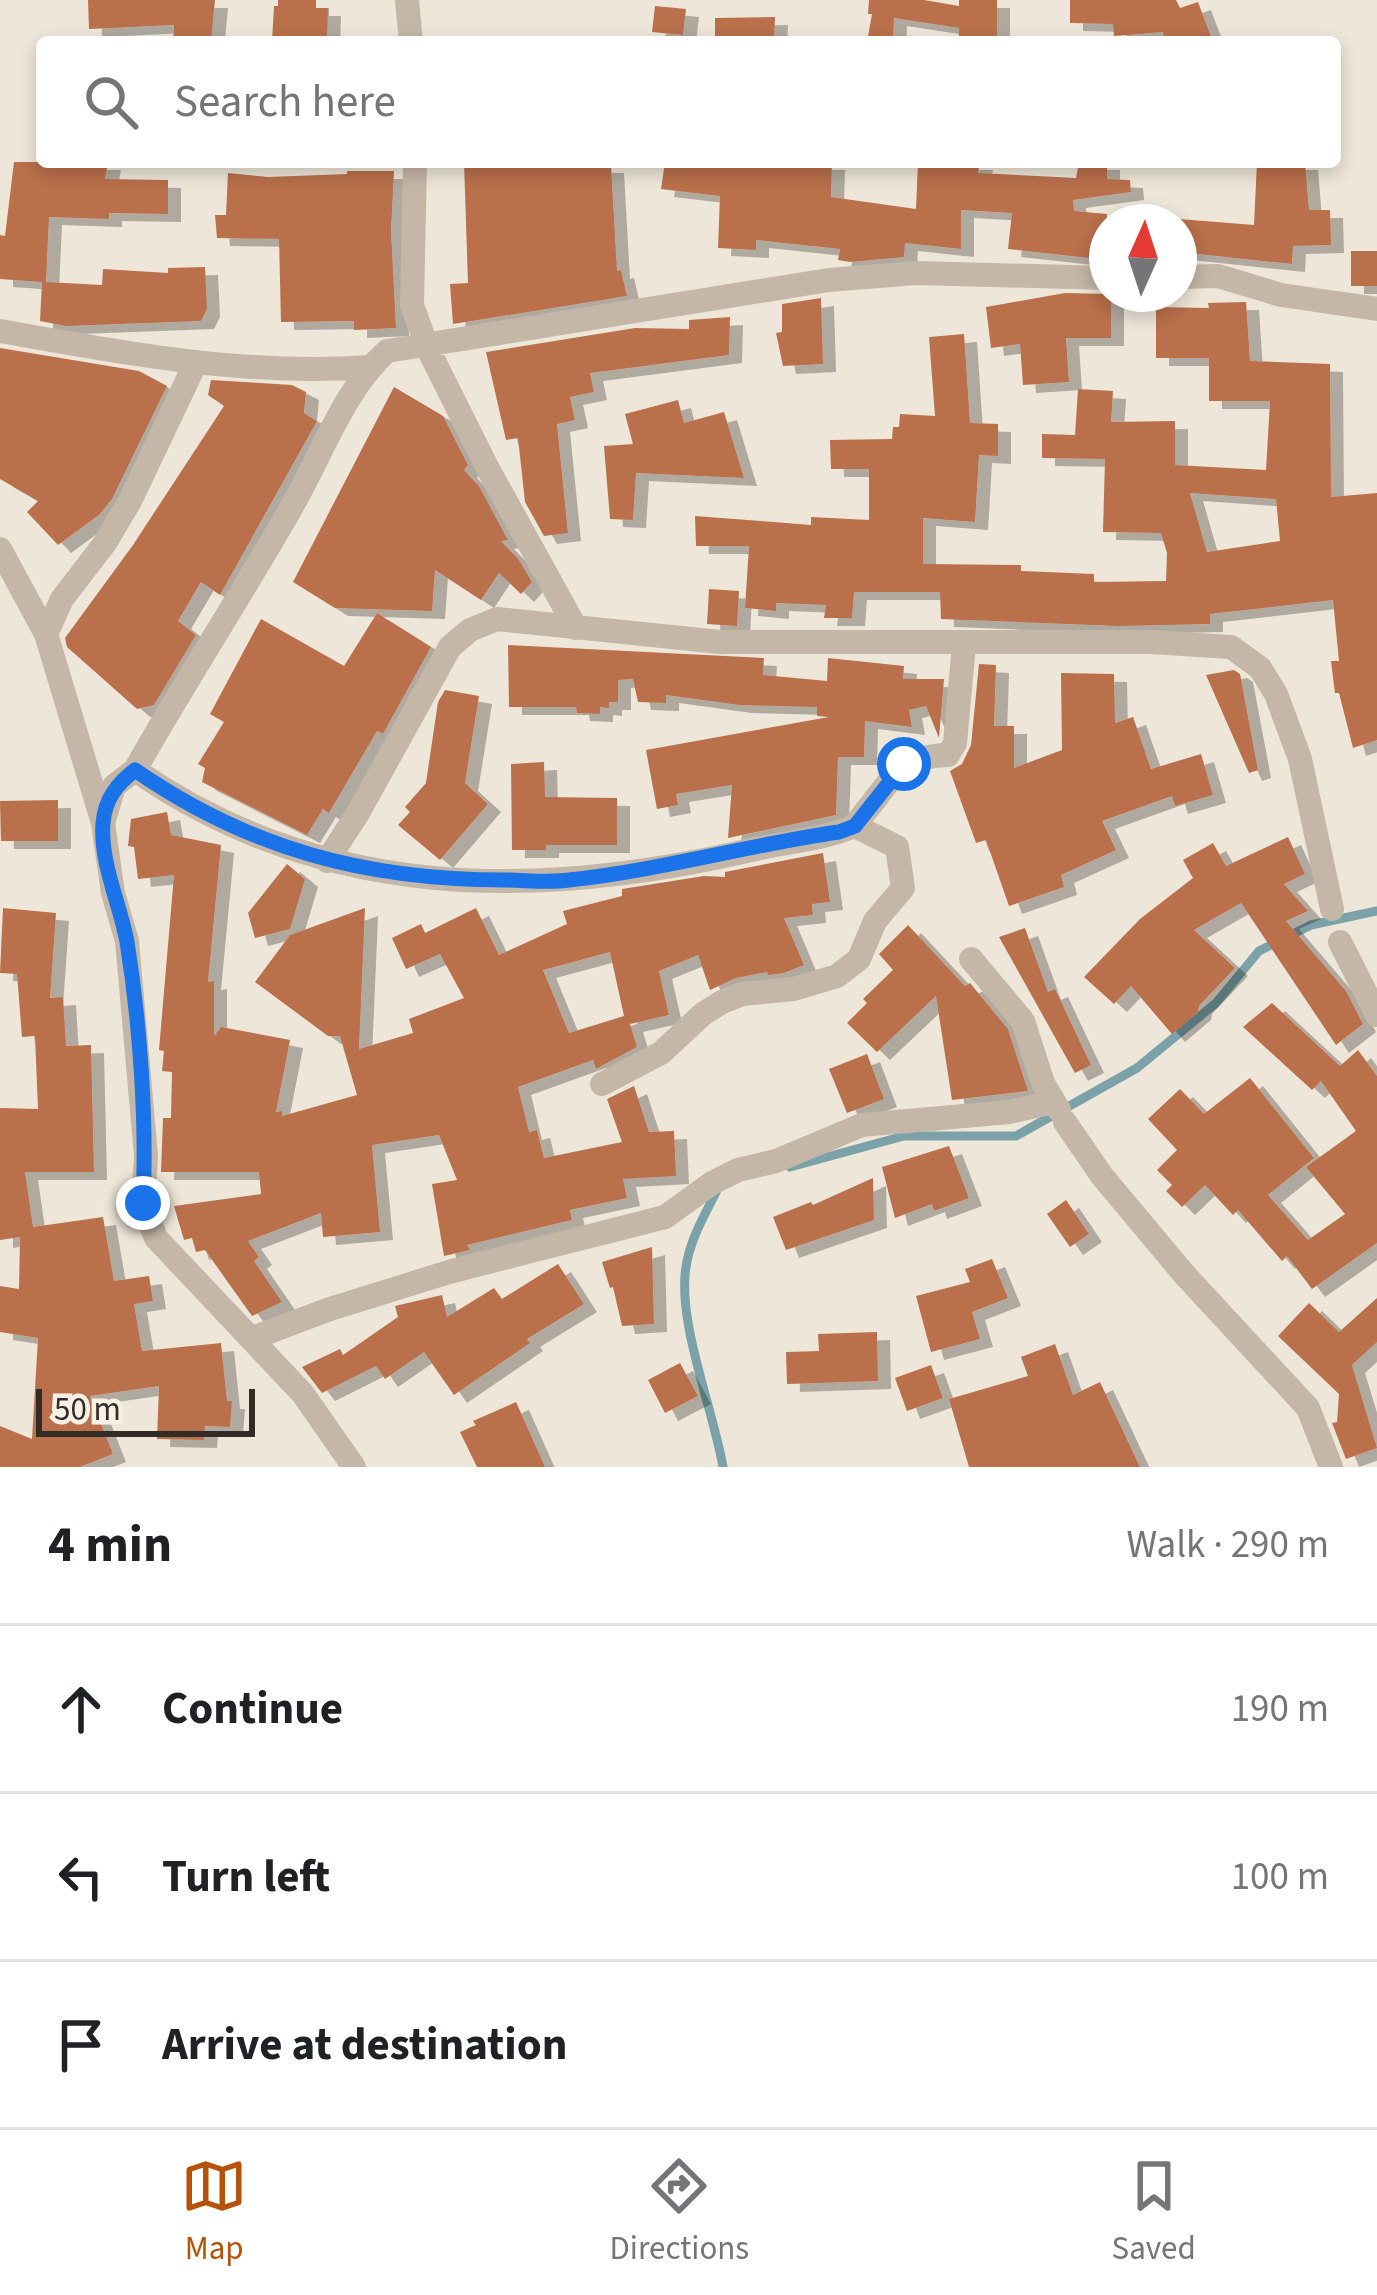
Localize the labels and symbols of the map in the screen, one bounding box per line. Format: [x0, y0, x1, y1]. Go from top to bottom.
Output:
north arrow [1089, 204, 1197, 312]
route start [877, 737, 931, 791]
route end [116, 1176, 170, 1230]
scale bar [36, 1383, 255, 1436]

